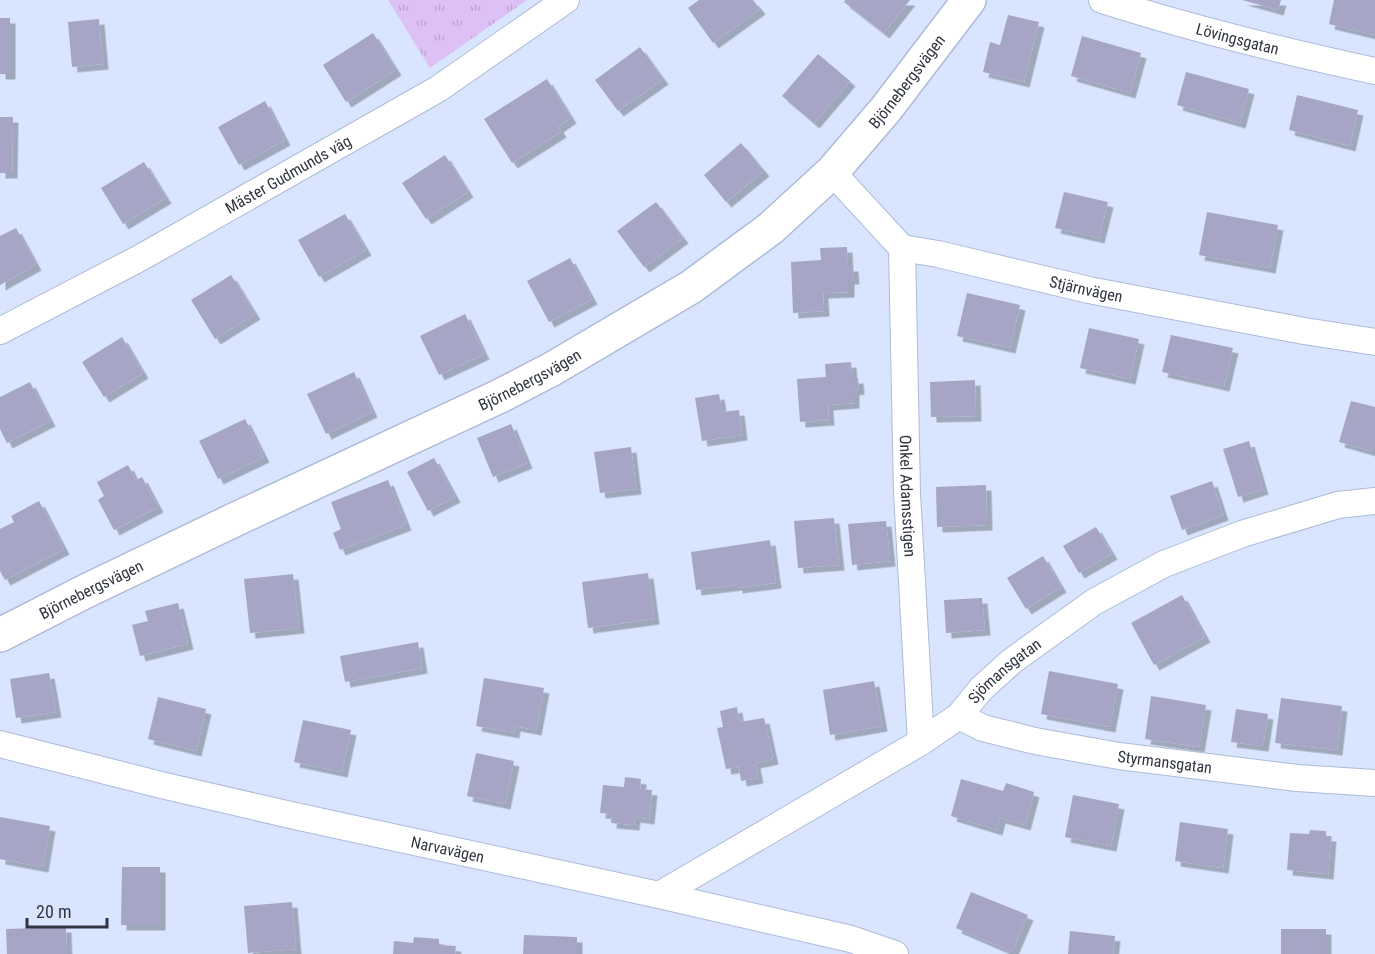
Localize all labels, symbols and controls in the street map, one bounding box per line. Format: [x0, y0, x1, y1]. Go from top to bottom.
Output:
street label: Lövingsgatan [1194, 19, 1281, 58]
street label: Björnebergsvägen [864, 31, 949, 132]
street label: Mäster Gudmunds väg [222, 131, 354, 217]
street label: Stjärnvägen [1048, 271, 1124, 306]
street label: Björnebergsvägen [475, 345, 584, 414]
street label: Onkel Adamsstigen [896, 435, 920, 558]
street label: Björnebergsvägen [36, 556, 146, 623]
street label: Sjömansgatan [964, 634, 1044, 707]
street label: Styrmansgatan [1117, 746, 1213, 777]
street label: Narvavägen [409, 832, 486, 866]
scale bar [27, 891, 106, 929]
text: 20 m [36, 901, 71, 922]

